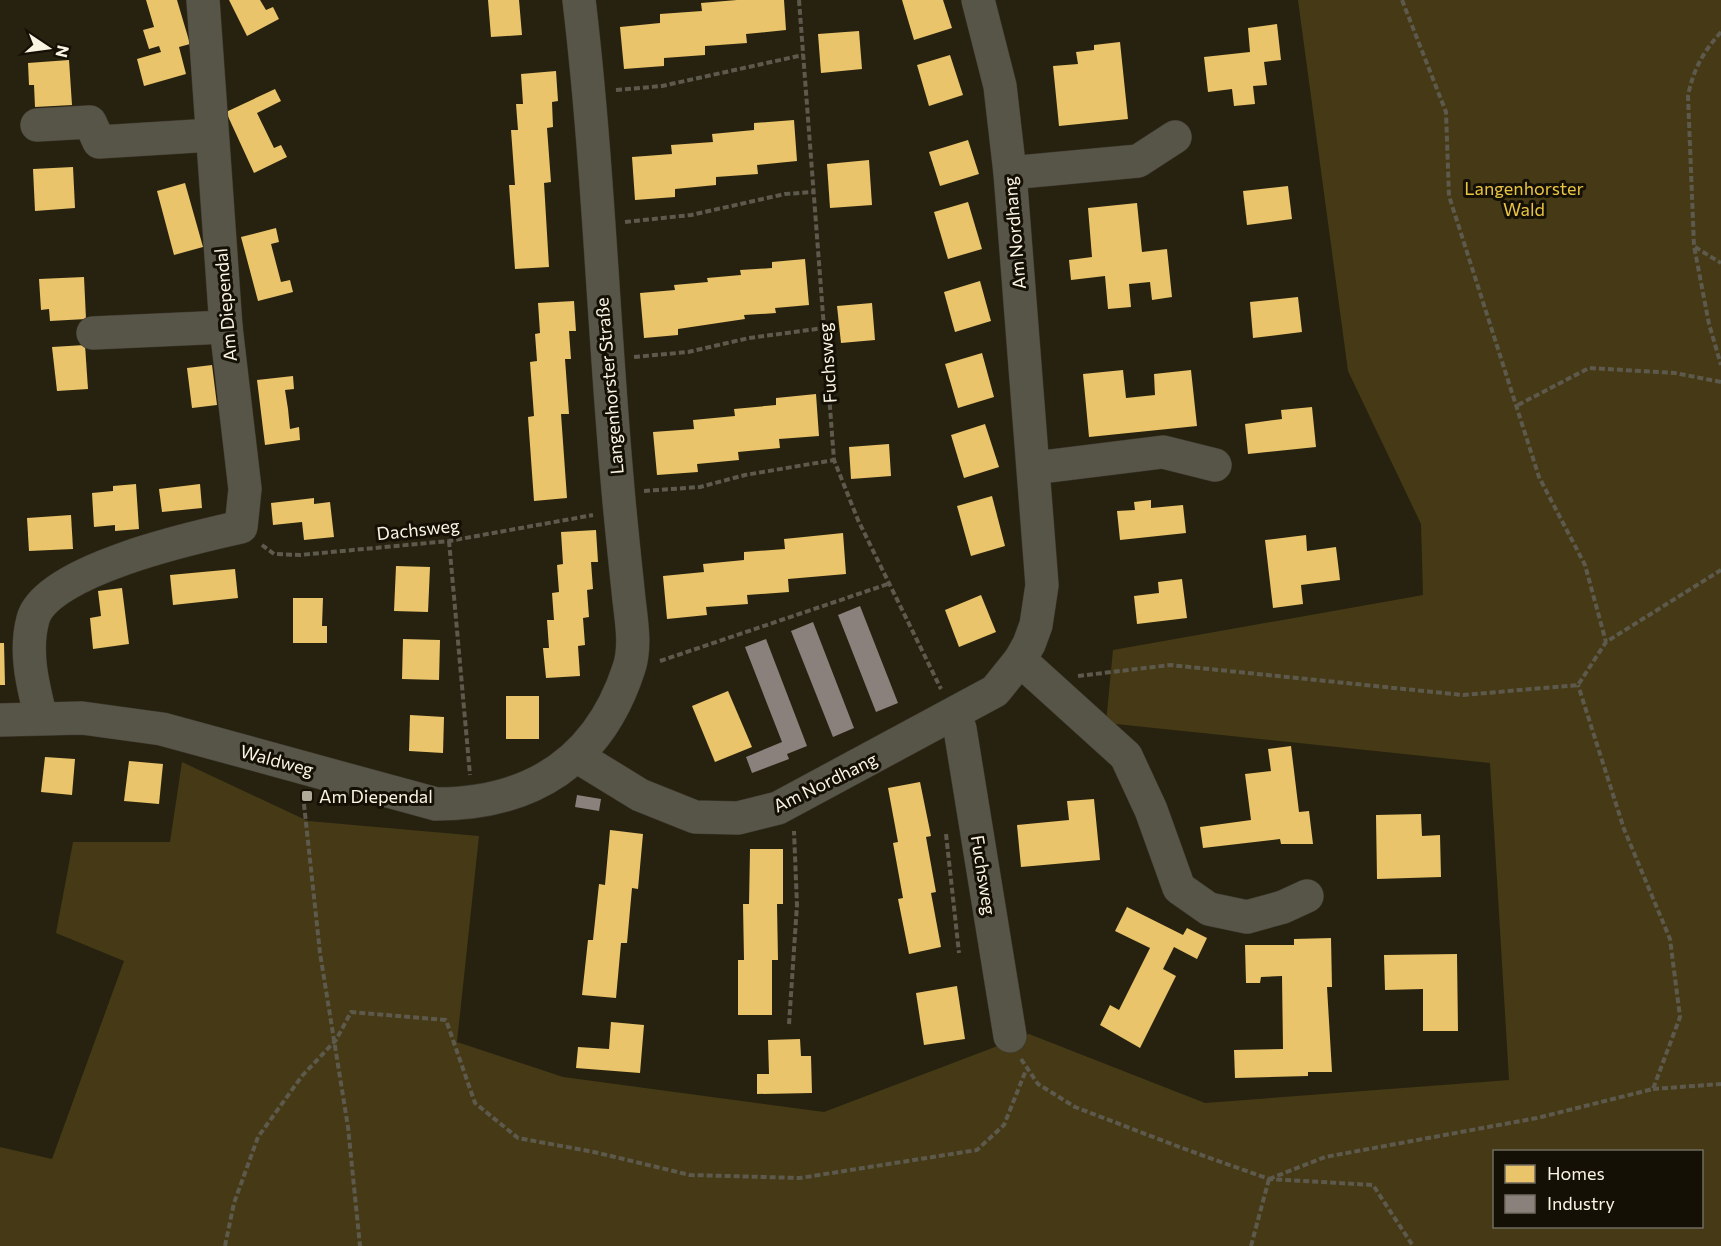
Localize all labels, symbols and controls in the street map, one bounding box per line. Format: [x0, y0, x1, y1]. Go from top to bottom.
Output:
north arrow [18, 18, 78, 78]
text: N [52, 44, 74, 59]
street label: Am Nordhang [998, 176, 1030, 290]
park label: Langenhorster Wald [1464, 177, 1584, 220]
street label: Am Diependal [209, 247, 241, 363]
street label: Langenhorster Straße [590, 297, 628, 475]
street label: Fuchsweg [813, 322, 841, 404]
street label: Dachsweg [375, 514, 461, 544]
street label: Waldweg [238, 740, 316, 780]
street label: Am Nordhang [769, 747, 881, 817]
place label: Am Diependal [319, 785, 433, 807]
marker: Am Diependal [300, 789, 314, 803]
street label: Fuchsweg [967, 833, 1001, 917]
legend [1493, 1150, 1703, 1228]
text: Homes [1547, 1162, 1605, 1184]
text: Industry [1547, 1192, 1615, 1214]

